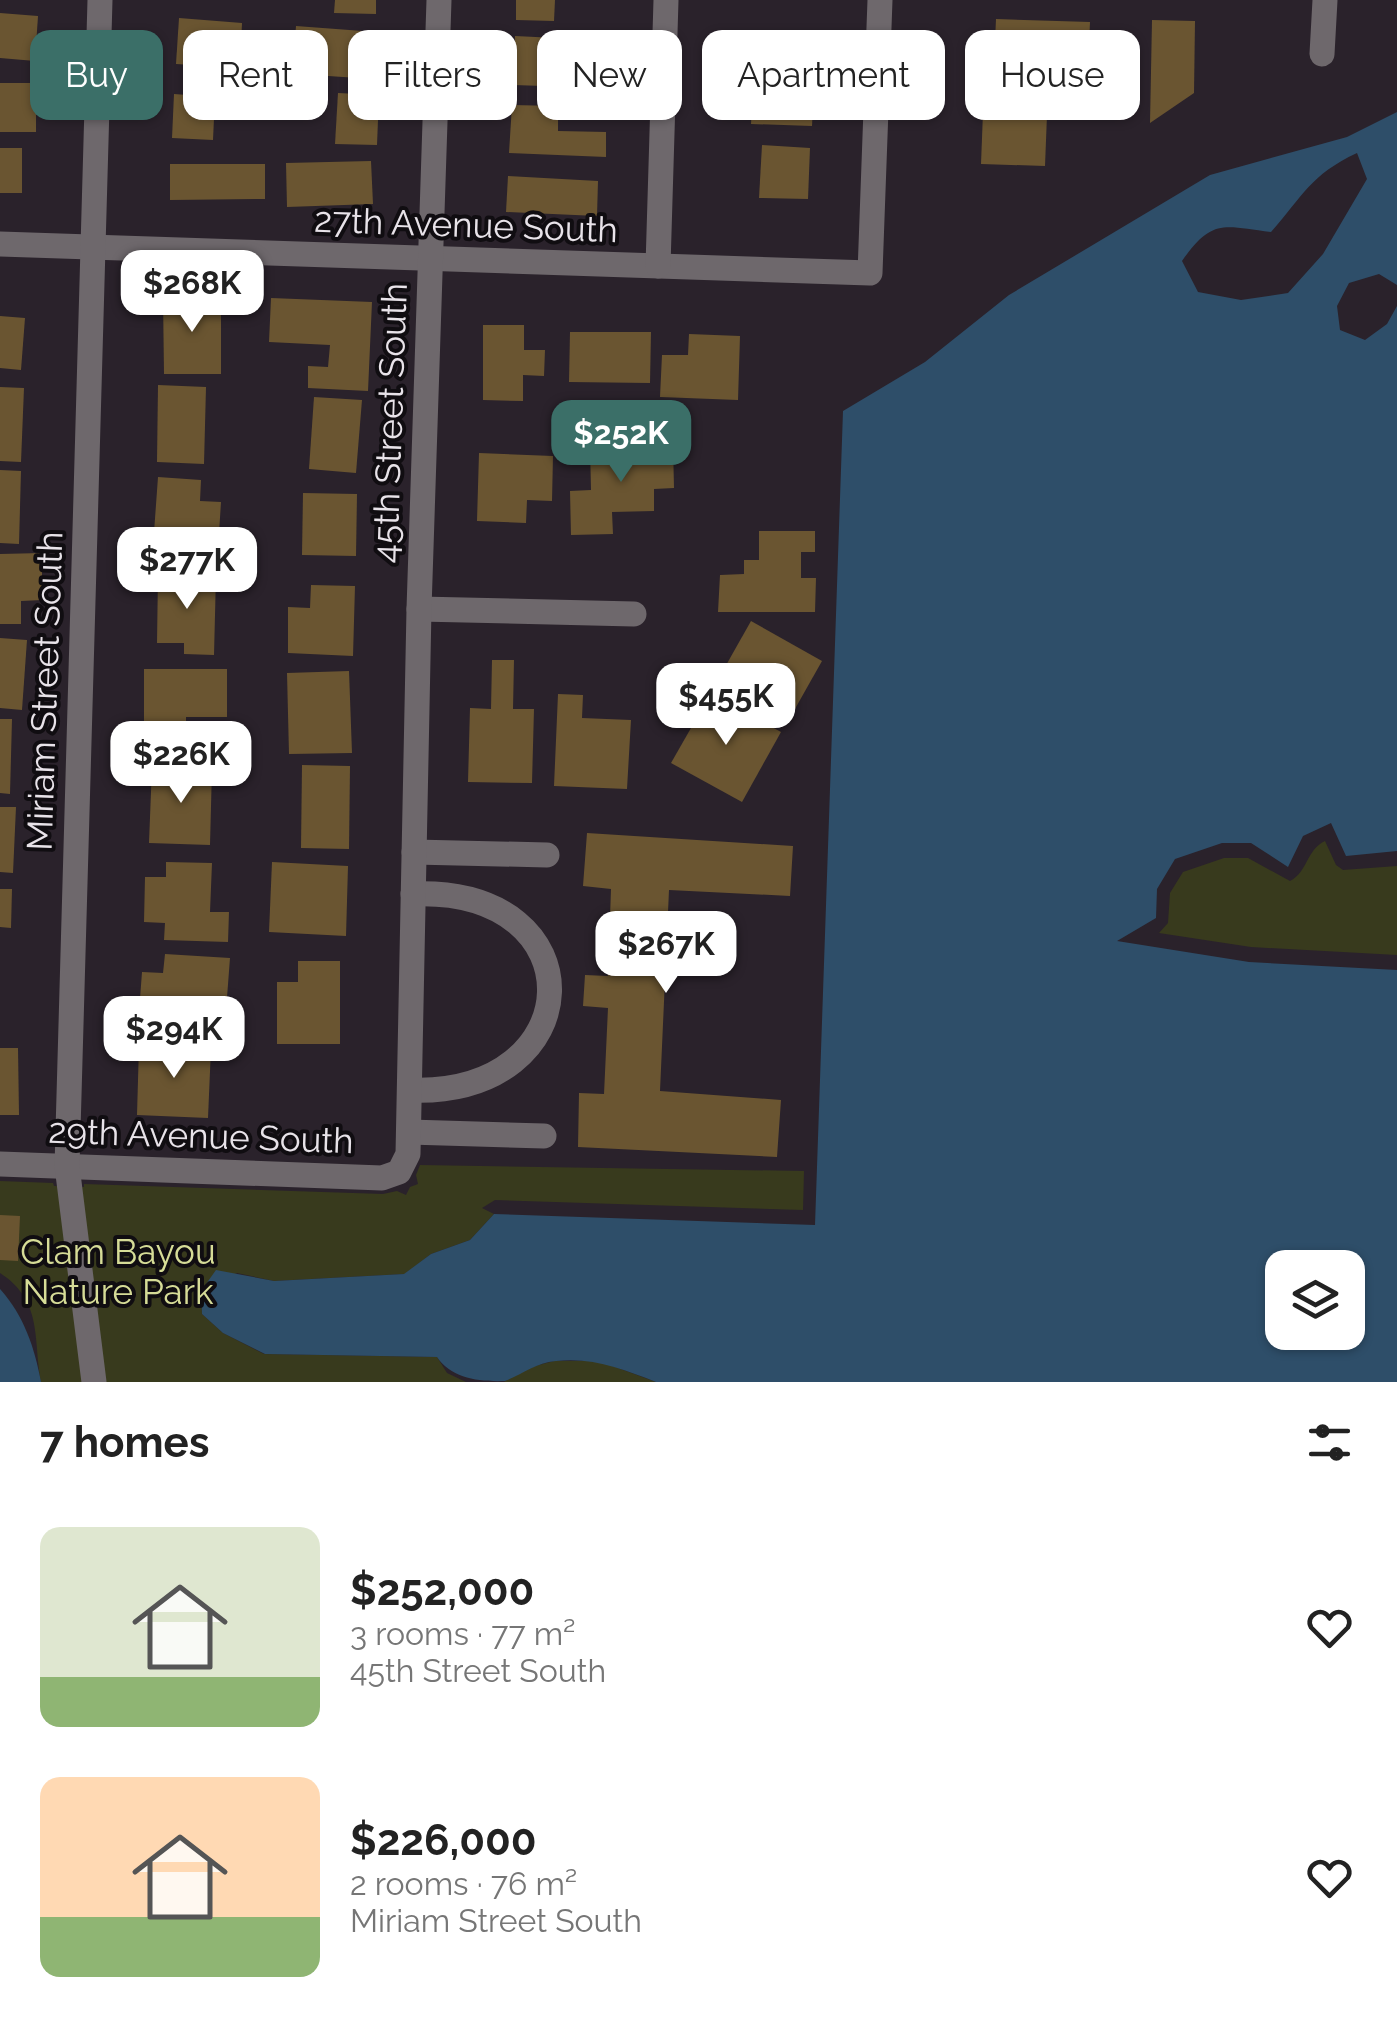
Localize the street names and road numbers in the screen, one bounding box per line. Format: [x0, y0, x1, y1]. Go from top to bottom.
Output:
street label: 27th Avenue South [314, 199, 618, 250]
street label: 45th Street South [364, 282, 415, 564]
street label: Miriam Street South [18, 531, 71, 851]
street label: 29th Avenue South [48, 1110, 354, 1161]

